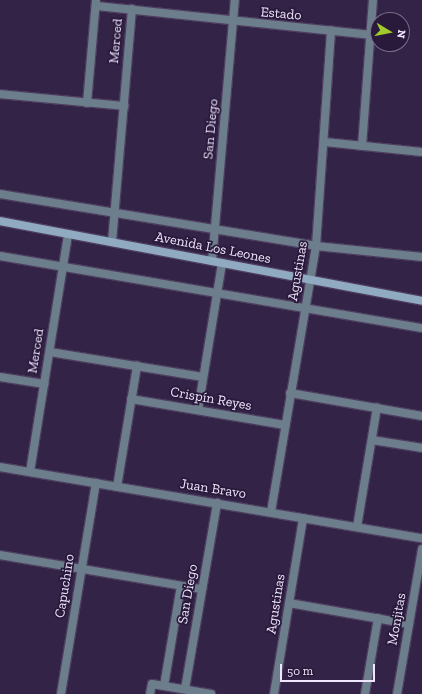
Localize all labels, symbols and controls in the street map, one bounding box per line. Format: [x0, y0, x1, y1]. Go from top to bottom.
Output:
street label: Estado [260, 4, 302, 24]
north arrow [370, 12, 410, 52]
street label: Merced [106, 18, 126, 64]
text: N [394, 29, 408, 39]
street label: San Diego [200, 98, 222, 160]
street label: Avenida Los Leones [154, 229, 272, 267]
street label: Agustinas [284, 240, 312, 302]
street label: Merced [24, 327, 48, 375]
street label: Crispín Reyes [169, 384, 253, 414]
street label: Juan Bravo [179, 475, 247, 503]
street label: Capuchino [52, 553, 78, 619]
street label: San Diego [174, 563, 202, 625]
street label: Agustinas [263, 573, 289, 635]
street label: Monjitas [384, 592, 410, 646]
scale bar [282, 656, 377, 682]
text: 50 m [287, 664, 313, 678]

